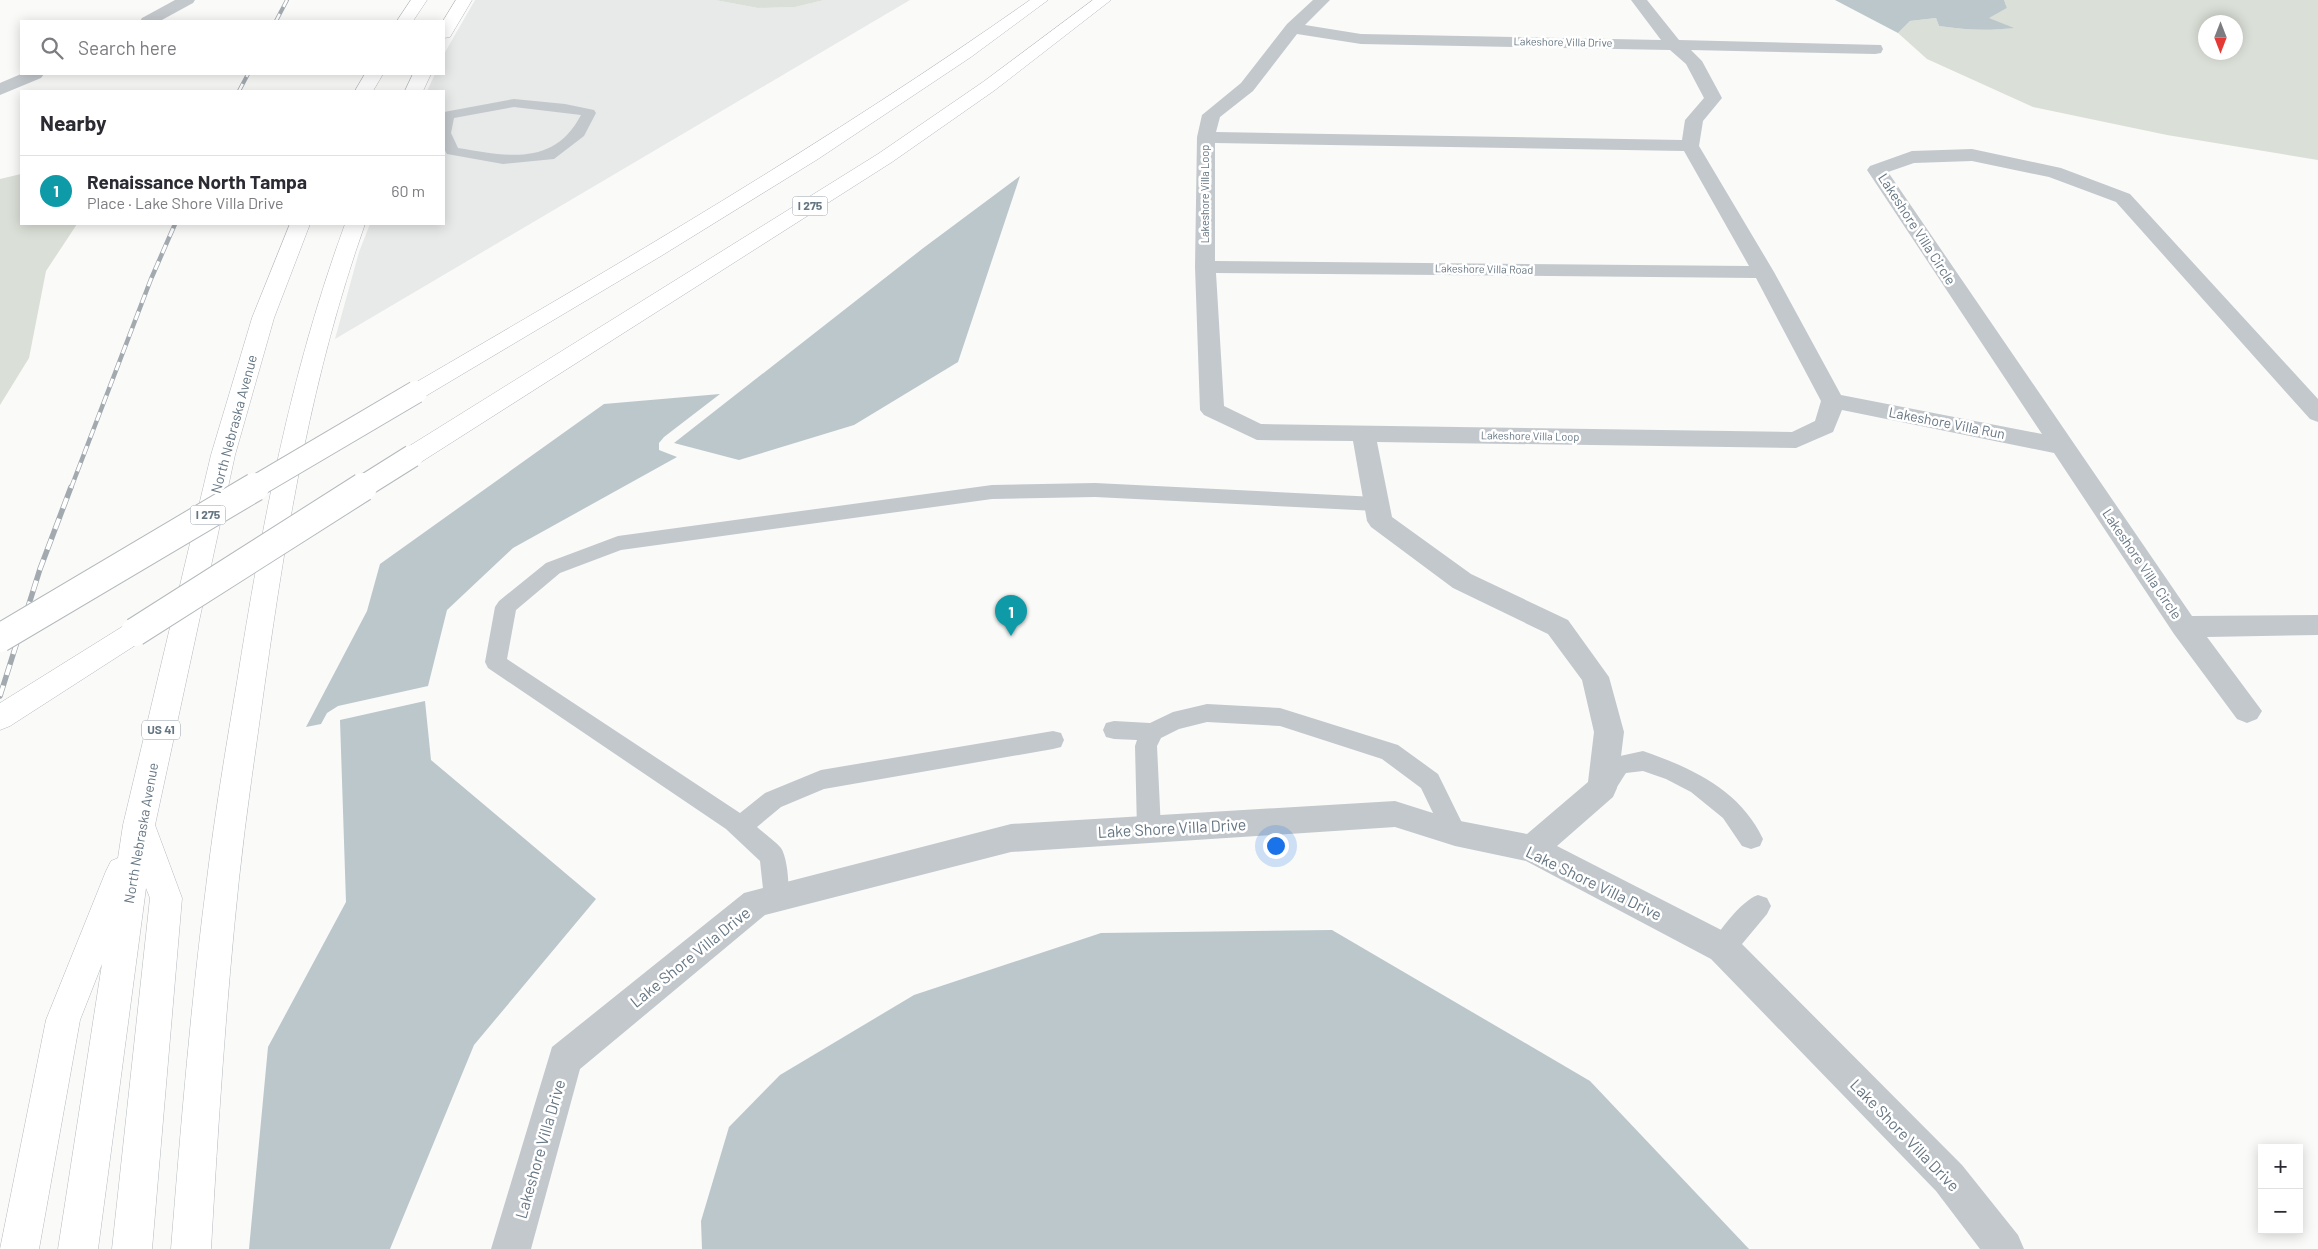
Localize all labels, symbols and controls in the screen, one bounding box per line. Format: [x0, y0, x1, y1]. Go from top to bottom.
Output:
north arrow [2198, 15, 2243, 60]
search box [20, 20, 445, 75]
icon: search [38, 34, 66, 62]
street label: Lakeshore Villa Drive [1514, 34, 1613, 49]
text: Search here [78, 36, 177, 59]
text: Nearby [40, 110, 106, 135]
street label: Lakeshore Villa Loop [1198, 145, 1211, 243]
text: Renaissance North Tampa [87, 170, 307, 193]
street label: Lakeshore Villa Circle [1875, 170, 1960, 288]
text: 1 [53, 181, 59, 200]
text: 60 m [391, 181, 425, 200]
text: Place · Lake Shore Villa Drive [87, 193, 284, 212]
road number: I 275 [792, 197, 828, 216]
street label: Lakeshore Villa Road [1435, 261, 1533, 276]
street label: North Nebraska Avenue [207, 353, 260, 495]
street label: Lakeshore Villa Run [1887, 403, 2007, 442]
street label: Lakeshore Villa Loop [1481, 428, 1579, 443]
street label: Lakeshore Villa Circle [2099, 505, 2186, 622]
road number: I 275 [190, 506, 226, 524]
pin: 1 [995, 595, 1027, 636]
road number: US 41 [142, 720, 180, 740]
street label: North Nebraska Avenue [120, 761, 161, 905]
street label: Lake Shore Villa Drive [1097, 814, 1247, 841]
your location [1263, 833, 1289, 859]
street label: Lake Shore Villa Drive [1523, 841, 1665, 924]
street label: Lake Shore Villa Drive [626, 902, 753, 1011]
street label: Lake Shore Villa Drive [1847, 1075, 1964, 1195]
street label: Lakeshore Villa Drive [511, 1077, 568, 1221]
map controls [2258, 1144, 2303, 1234]
button: + [2258, 1144, 2303, 1189]
button: − [2258, 1189, 2303, 1234]

